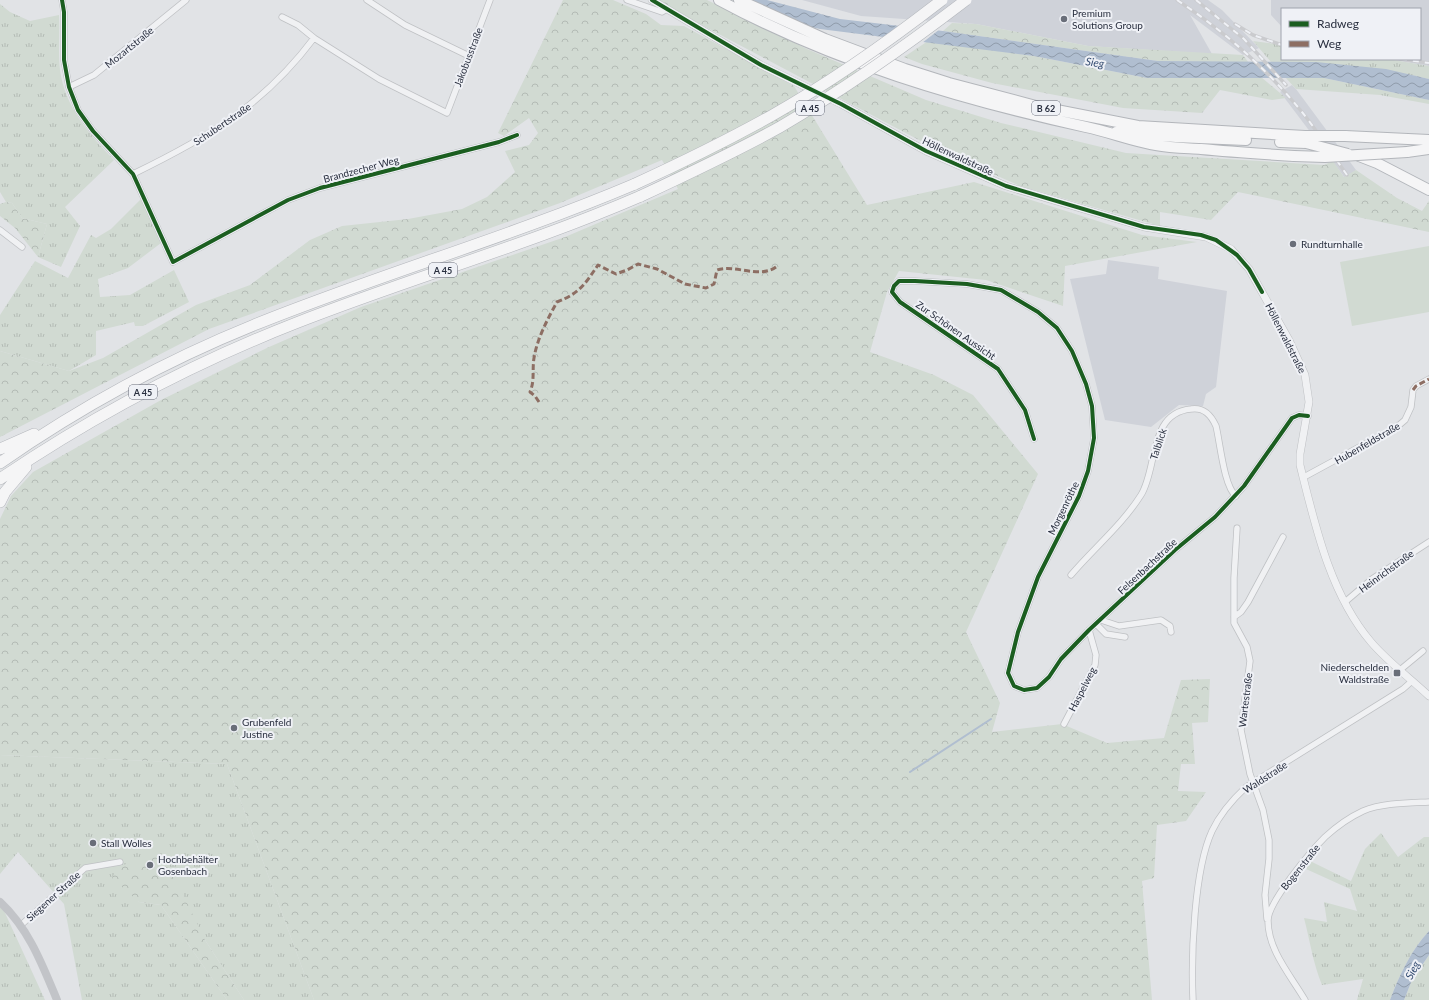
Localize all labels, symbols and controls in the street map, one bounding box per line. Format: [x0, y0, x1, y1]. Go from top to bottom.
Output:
place label: Premium Solutions Group [1072, 7, 1143, 31]
legend [1281, 8, 1421, 60]
marker: Premium Solutions Group [1059, 14, 1069, 24]
text: Radweg [1317, 16, 1359, 31]
street label: Mozartstraße [102, 24, 156, 70]
street label: Jakobusstraße [451, 26, 485, 88]
text: Weg [1317, 36, 1341, 51]
water label: Sieg [1085, 54, 1106, 70]
street label: Schubertstraße [191, 100, 253, 148]
road number: A 45 [796, 101, 824, 115]
road number: B 62 [1032, 101, 1060, 115]
street label: Höllenwaldstraße [921, 134, 995, 178]
street label: Brandzecher Weg [322, 153, 400, 185]
place label: Rundturnhalle [1301, 238, 1363, 250]
marker: Rundturnhalle [1288, 239, 1298, 249]
road number: A 45 [429, 263, 457, 277]
street label: Zur Schönen Aussicht [914, 298, 999, 362]
street label: Höllenwaldstraße [1263, 301, 1309, 375]
road number: A 45 [129, 385, 157, 399]
street label: Hubenfeldstraße [1332, 419, 1402, 467]
street label: Talblick [1147, 426, 1169, 461]
street label: Morgenröthe [1045, 479, 1081, 537]
street label: Felsenbachstraße [1115, 536, 1179, 596]
street label: Heinrichstraße [1356, 547, 1416, 595]
place label: Niederschelden Waldstraße [1320, 661, 1389, 685]
street label: Haspelweg [1066, 665, 1098, 713]
marker: Niederschelden Waldstraße [1392, 668, 1402, 678]
street label: Wartestraße [1236, 672, 1254, 728]
place label: Grubenfeld Justine [242, 716, 291, 740]
marker: Grubenfeld Justine [229, 723, 239, 733]
street label: Waldstraße [1241, 758, 1289, 796]
place label: Stall Wolles [101, 837, 152, 849]
marker: Stall Wolles [88, 838, 98, 848]
street label: Bogenstraße [1278, 842, 1322, 892]
place label: Hochbehälter Gosenbach [158, 853, 218, 877]
marker: Hochbehälter Gosenbach [145, 860, 155, 870]
street label: Siegener Straße [23, 869, 83, 923]
water label: Sieg [1402, 958, 1422, 981]

